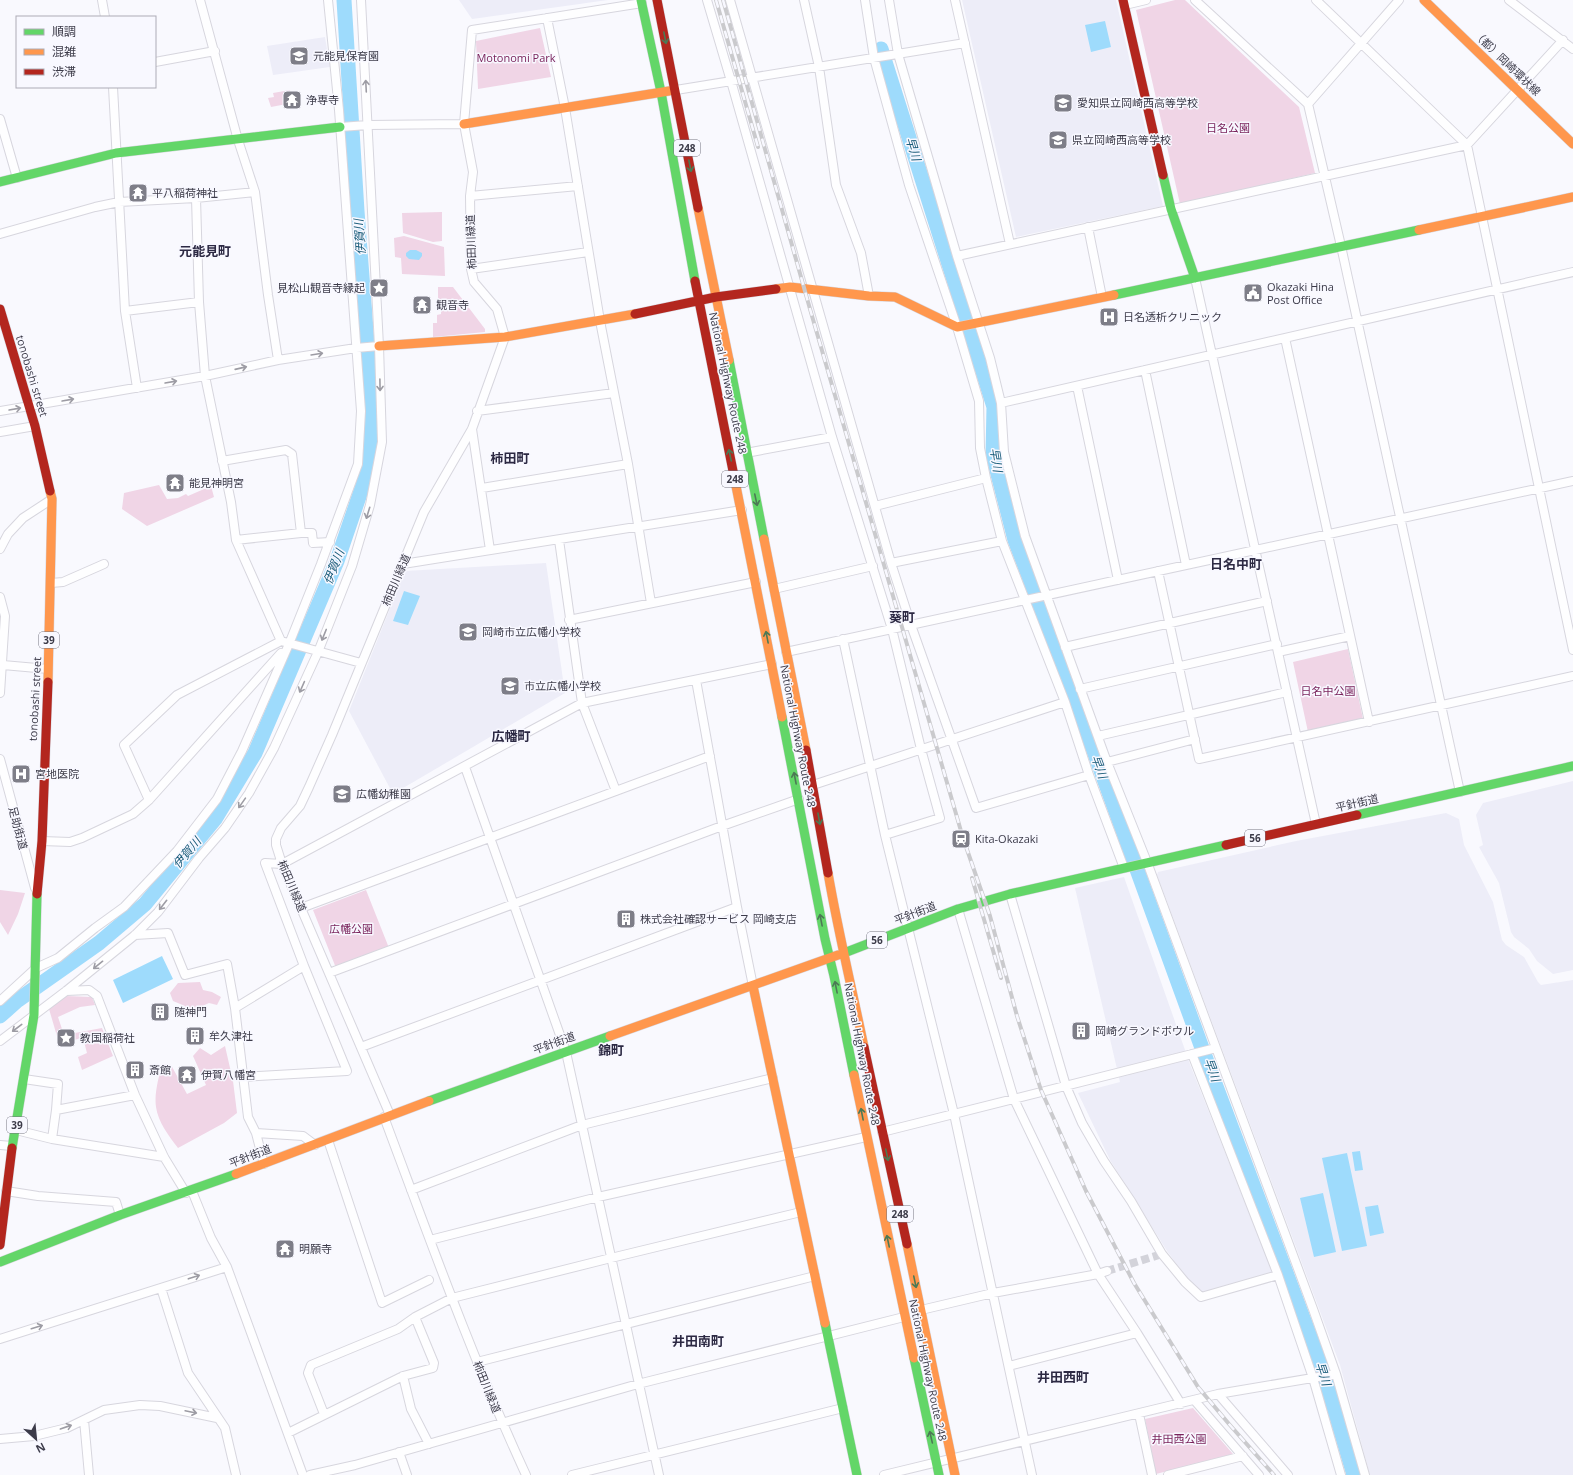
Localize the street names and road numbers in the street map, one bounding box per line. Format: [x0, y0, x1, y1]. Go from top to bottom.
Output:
street label: （都）岡崎環状線 [1470, 27, 1544, 99]
road number: 248 [674, 140, 700, 156]
street label: 柿田川緑道 [462, 214, 479, 270]
street label: National Highway Route 248 [706, 311, 751, 455]
street label: tonobashi street [13, 333, 52, 418]
road number: 248 [722, 471, 748, 487]
street label: 柿田川緑道 [378, 552, 413, 608]
road number: 39 [39, 632, 59, 648]
street label: tonobashi street [25, 656, 44, 741]
street label: National Highway Route 248 [777, 663, 820, 808]
street label: 平針街道 [1334, 790, 1380, 815]
street label: 足助街道 [6, 805, 31, 851]
road number: 56 [1245, 830, 1265, 846]
street label: 柿田川緑道 [275, 858, 310, 914]
street label: 平針街道 [892, 898, 938, 927]
road number: 56 [867, 932, 887, 948]
street label: National Highway Route 248 [841, 981, 884, 1126]
street label: 平針街道 [531, 1028, 577, 1057]
road number: 39 [7, 1117, 27, 1133]
street label: 平針街道 [227, 1141, 273, 1170]
road number: 248 [887, 1206, 913, 1222]
street label: National Highway Route 248 [906, 1298, 951, 1442]
street label: 柿田川緑道 [470, 1359, 505, 1415]

